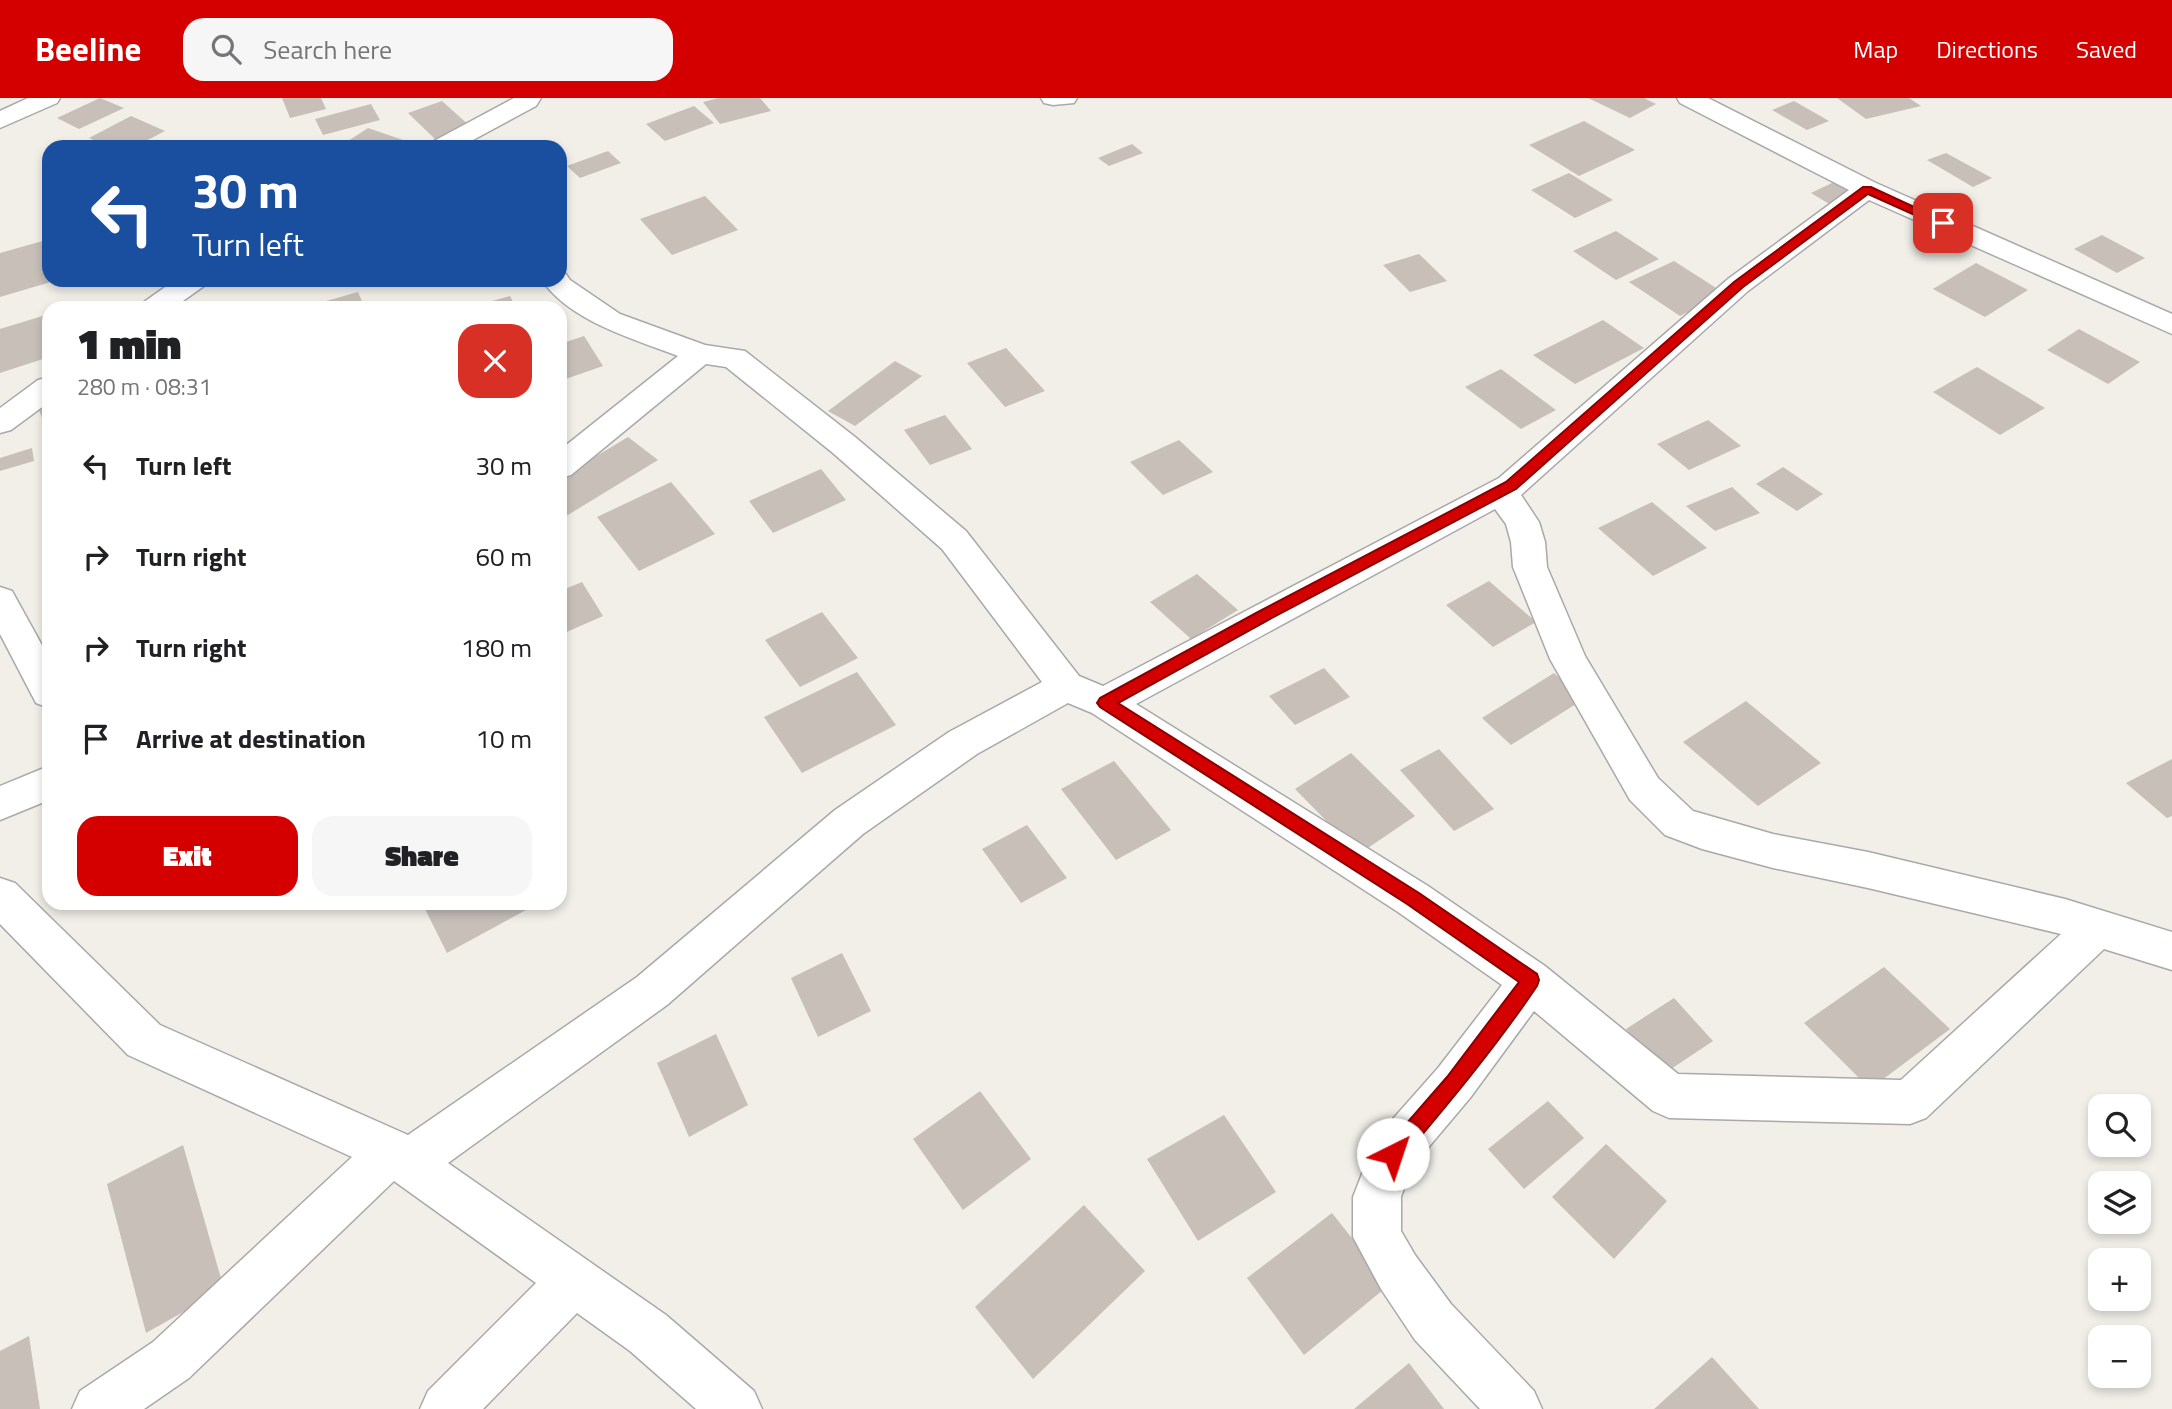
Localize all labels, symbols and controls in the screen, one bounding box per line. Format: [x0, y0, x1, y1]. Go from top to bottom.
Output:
search box [183, 18, 673, 81]
text: Beeline [35, 24, 141, 74]
icon: search [207, 30, 245, 68]
text: Search here [263, 30, 392, 69]
text: Map [1853, 31, 1898, 67]
text: Directions [1936, 31, 2038, 67]
text: Saved [2076, 31, 2137, 67]
text: 30 m [192, 152, 299, 227]
icon: left [77, 168, 168, 259]
pin [1913, 193, 1973, 253]
icon: arrive [1924, 204, 1962, 242]
text: Turn left [192, 220, 304, 268]
text: 1 min [77, 311, 181, 375]
button: close [458, 324, 532, 398]
text: 280 m · 08:31 [77, 369, 212, 404]
text: Turn left [136, 446, 231, 485]
text: 30 m [475, 446, 532, 485]
icon: left [77, 447, 115, 485]
text: Turn right [136, 537, 247, 576]
text: 60 m [475, 537, 532, 576]
icon: right [77, 538, 115, 576]
text: Turn right [136, 628, 247, 667]
text: 180 m [461, 628, 532, 667]
icon: right [77, 629, 115, 667]
text: Arrive at destination [136, 719, 366, 758]
text: 10 m [475, 719, 532, 758]
icon: arrive [77, 720, 115, 758]
button: Exit [77, 816, 298, 896]
button: Share [312, 816, 532, 896]
map controls [2088, 1094, 2151, 1388]
button: search [2088, 1094, 2151, 1157]
position arrow [1356, 1117, 1430, 1191]
button: layers [2088, 1171, 2151, 1234]
button: + [2088, 1248, 2151, 1311]
button: − [2088, 1325, 2151, 1388]

